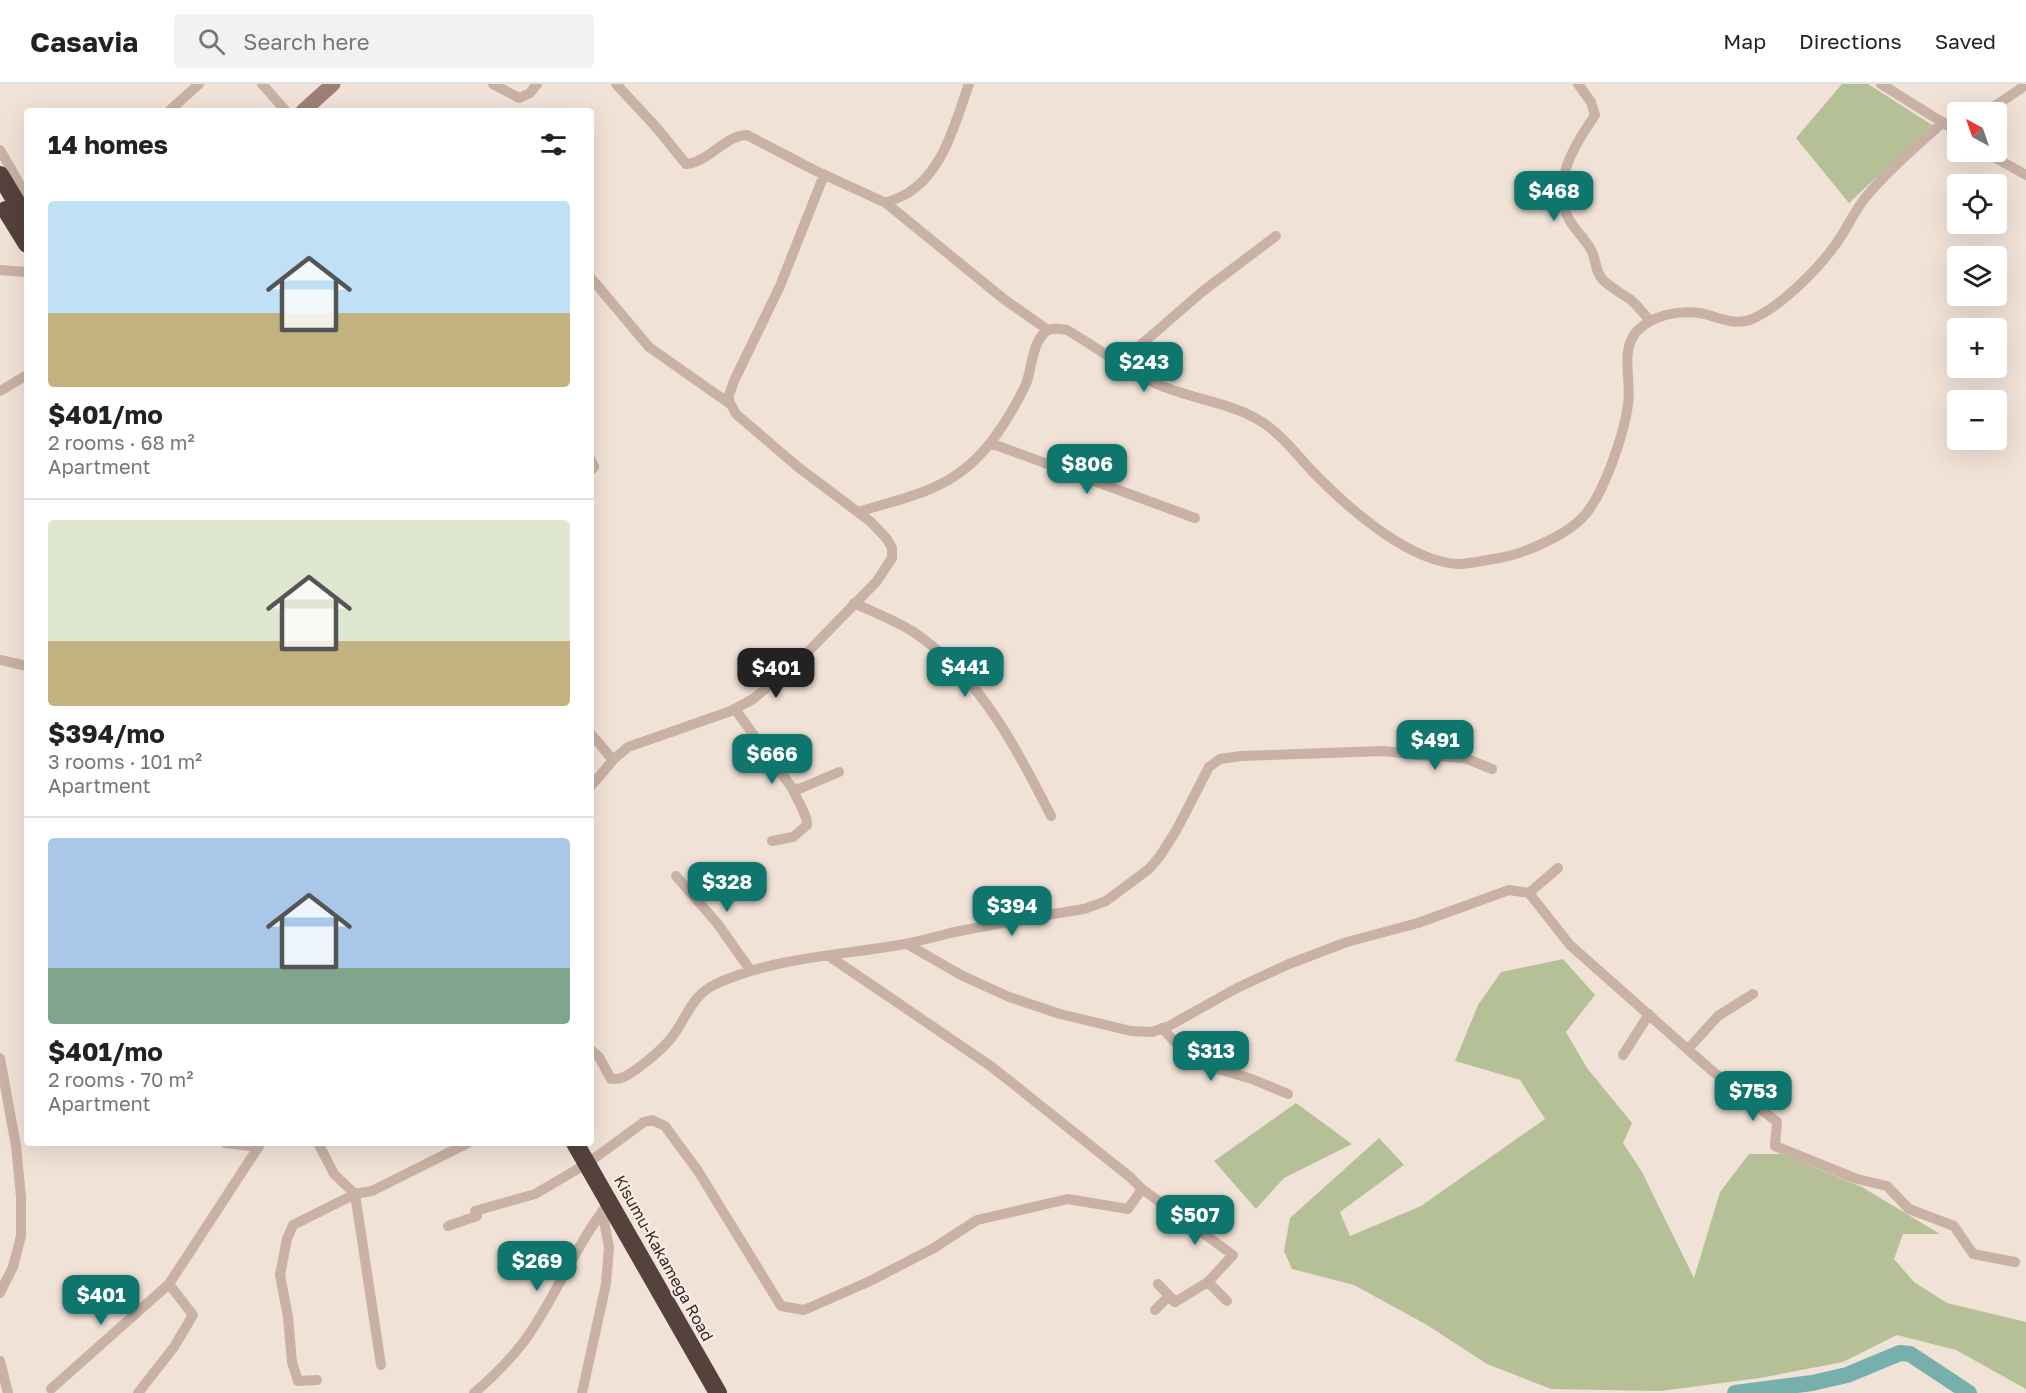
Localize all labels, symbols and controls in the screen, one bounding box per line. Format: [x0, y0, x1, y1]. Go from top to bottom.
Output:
search box [174, 14, 594, 68]
text: Casavia [30, 25, 138, 58]
icon: search [195, 25, 228, 58]
text: Search here [243, 28, 369, 55]
text: Map [1723, 28, 1766, 54]
text: Directions [1799, 28, 1902, 54]
text: Saved [1935, 28, 1996, 54]
north arrow [1947, 102, 2007, 162]
map controls [1947, 102, 2007, 450]
icon: filters [537, 128, 570, 161]
text: 14 homes [48, 129, 168, 160]
pin: $468 [1518, 171, 1590, 222]
button: locate [1947, 174, 2007, 234]
text: $468 [1528, 178, 1580, 202]
icon: home [255, 240, 363, 348]
button: layers [1947, 246, 2007, 306]
button: + [1947, 318, 2007, 378]
pin: $243 [1108, 342, 1180, 393]
text: $243 [1119, 349, 1169, 373]
button: − [1947, 390, 2007, 450]
text: $401/mo [48, 399, 163, 430]
text: 2 rooms · 68 m² [48, 430, 195, 454]
pin: $806 [1051, 444, 1123, 495]
text: $806 [1061, 451, 1113, 475]
text: Apartment [48, 454, 151, 478]
icon: home [255, 559, 363, 667]
pin: $441 [929, 647, 1001, 698]
pin: $401 [740, 648, 812, 699]
text: $441 [941, 654, 989, 678]
text: $401 [751, 655, 801, 679]
text: $394/mo [48, 718, 165, 749]
pin: $491 [1399, 720, 1471, 771]
text: $491 [1411, 727, 1459, 751]
pin: $666 [736, 734, 808, 785]
text: $666 [746, 741, 798, 765]
text: 3 rooms · 101 m² [48, 749, 202, 773]
text: Apartment [48, 773, 151, 797]
pin: $328 [691, 862, 763, 913]
text: $328 [702, 869, 752, 893]
icon: home [255, 877, 363, 985]
pin: $394 [976, 886, 1048, 937]
text: $394 [987, 893, 1037, 917]
pin: $313 [1175, 1031, 1247, 1082]
text: $401/mo [48, 1036, 163, 1067]
text: $313 [1187, 1038, 1235, 1062]
text: 2 rooms · 70 m² [48, 1067, 193, 1091]
pin: $753 [1717, 1071, 1789, 1122]
text: $753 [1729, 1078, 1777, 1102]
text: Apartment [48, 1091, 151, 1115]
street label: Kisumu-Kakamega Road [610, 1171, 718, 1345]
pin: $507 [1159, 1195, 1231, 1246]
text: $507 [1170, 1202, 1220, 1226]
pin: $269 [501, 1241, 573, 1292]
text: $269 [512, 1248, 563, 1272]
pin: $401 [65, 1275, 137, 1326]
text: $401 [76, 1282, 126, 1306]

